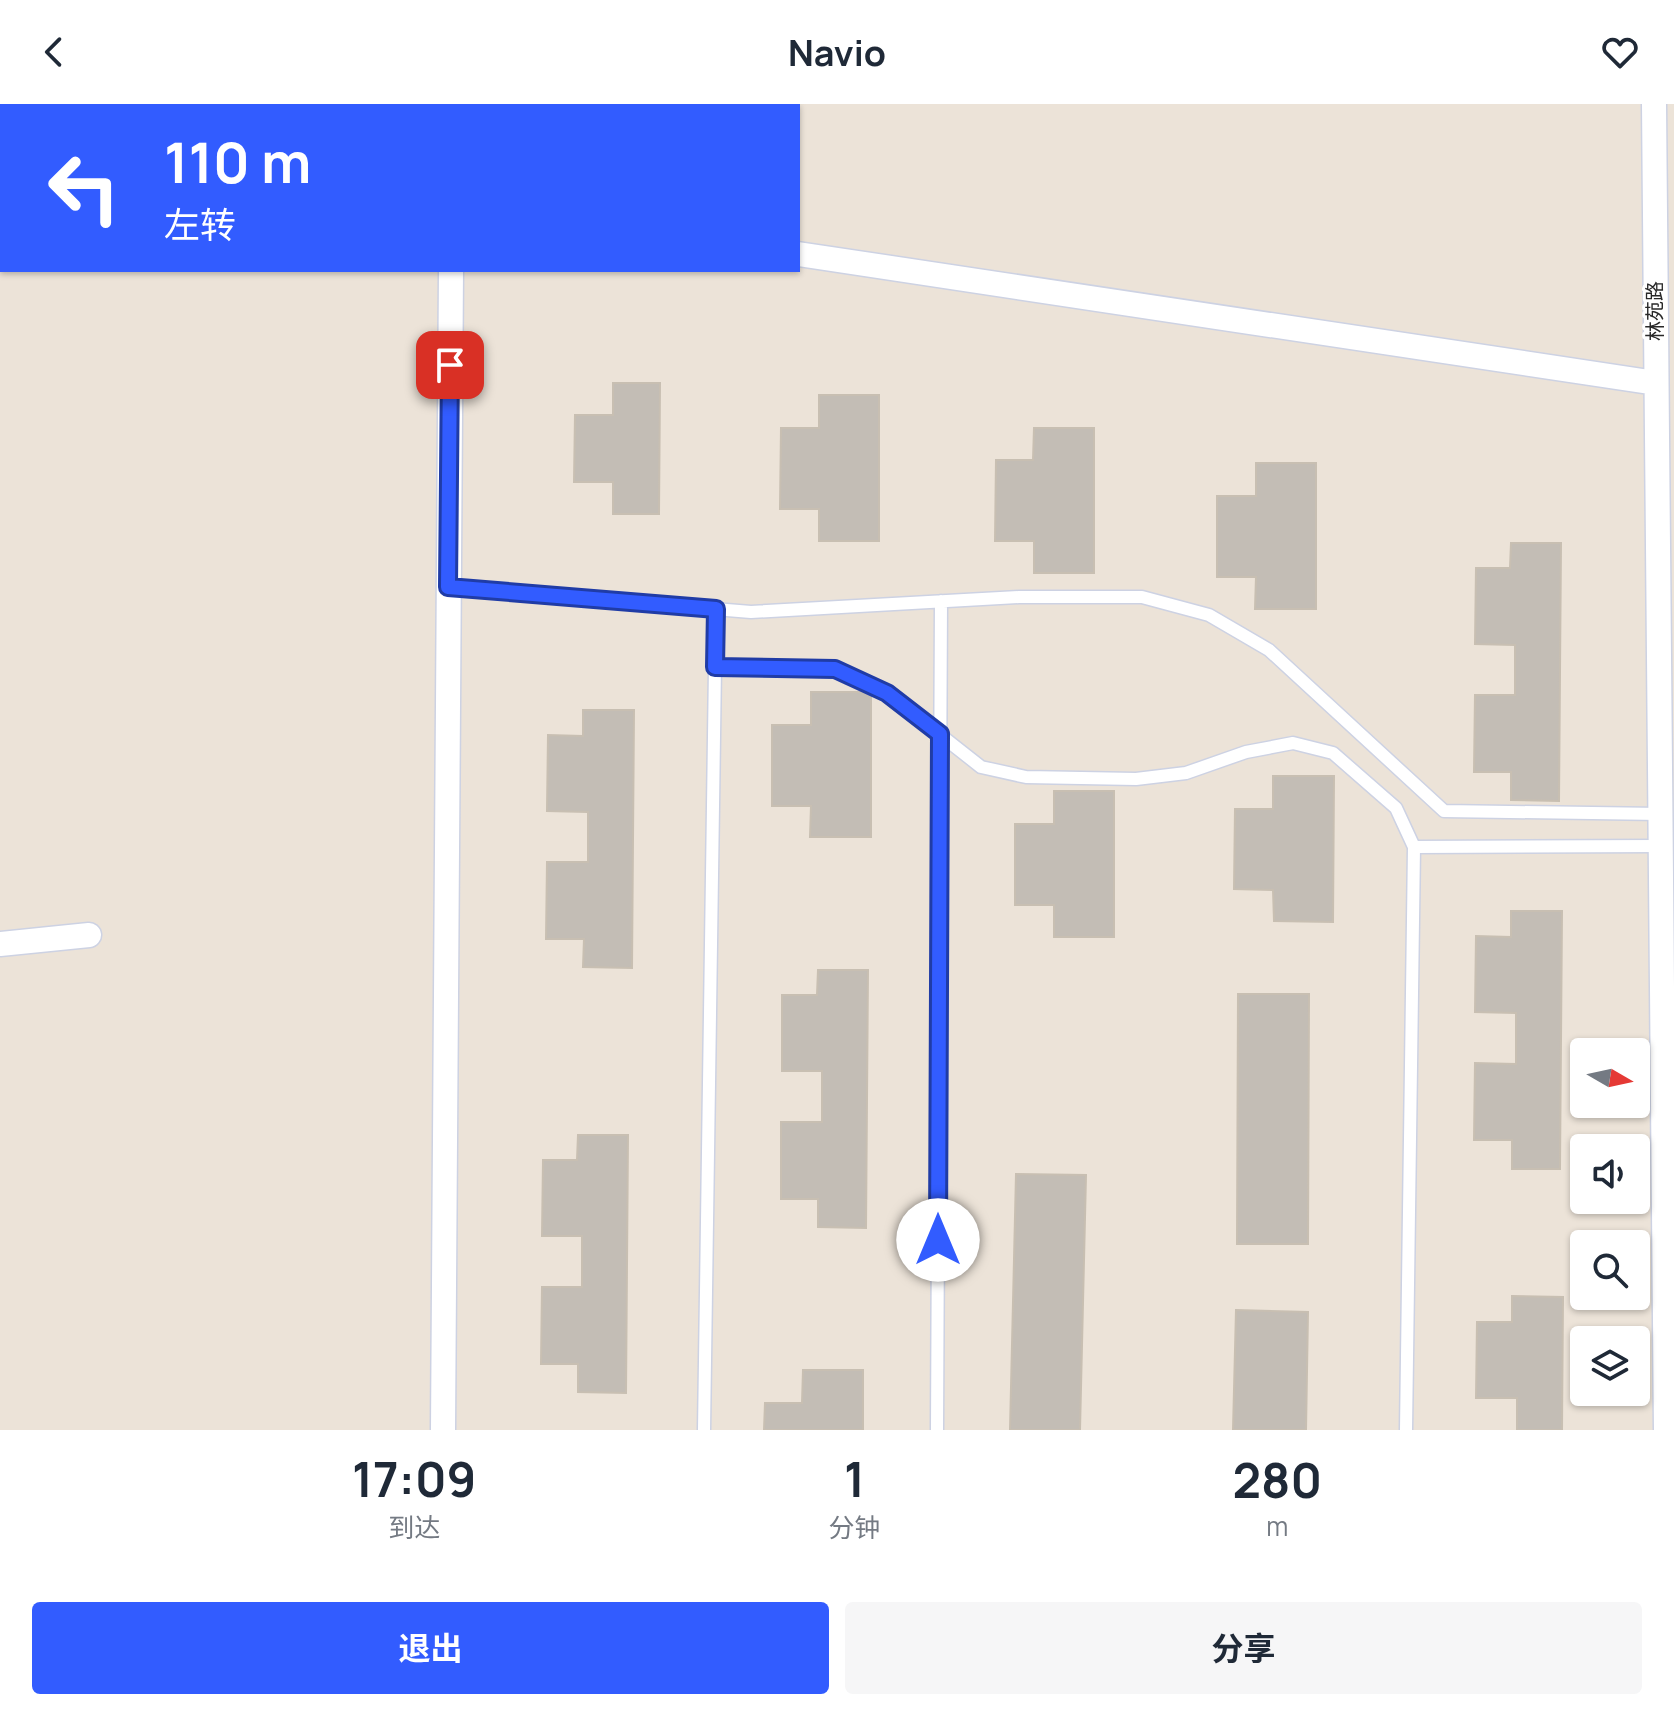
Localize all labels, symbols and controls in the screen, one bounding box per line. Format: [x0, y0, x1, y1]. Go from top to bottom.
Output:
text: Navio [788, 28, 886, 77]
icon: back [32, 30, 76, 74]
icon: heart [1598, 30, 1642, 74]
text: 110 m [164, 123, 311, 200]
icon: left [32, 136, 136, 240]
text: 左转 [164, 200, 236, 249]
street label: 林苑路 [1641, 281, 1668, 341]
pin [416, 331, 484, 399]
icon: arrive [428, 343, 472, 387]
north arrow [1570, 1038, 1650, 1118]
map controls [1570, 1038, 1650, 1406]
button: sound [1570, 1134, 1650, 1214]
position arrow [896, 1198, 980, 1282]
button: search [1570, 1230, 1650, 1310]
button: layers [1570, 1326, 1650, 1406]
text: 17:09 [352, 1446, 476, 1511]
text: 1 [844, 1446, 865, 1511]
text: 280 [1232, 1447, 1322, 1512]
text: m [1266, 1508, 1288, 1544]
text: 到达 [388, 1509, 440, 1545]
text: 分钟 [828, 1509, 880, 1545]
button: 退出 [32, 1602, 829, 1694]
button: 分享 [845, 1602, 1642, 1694]

